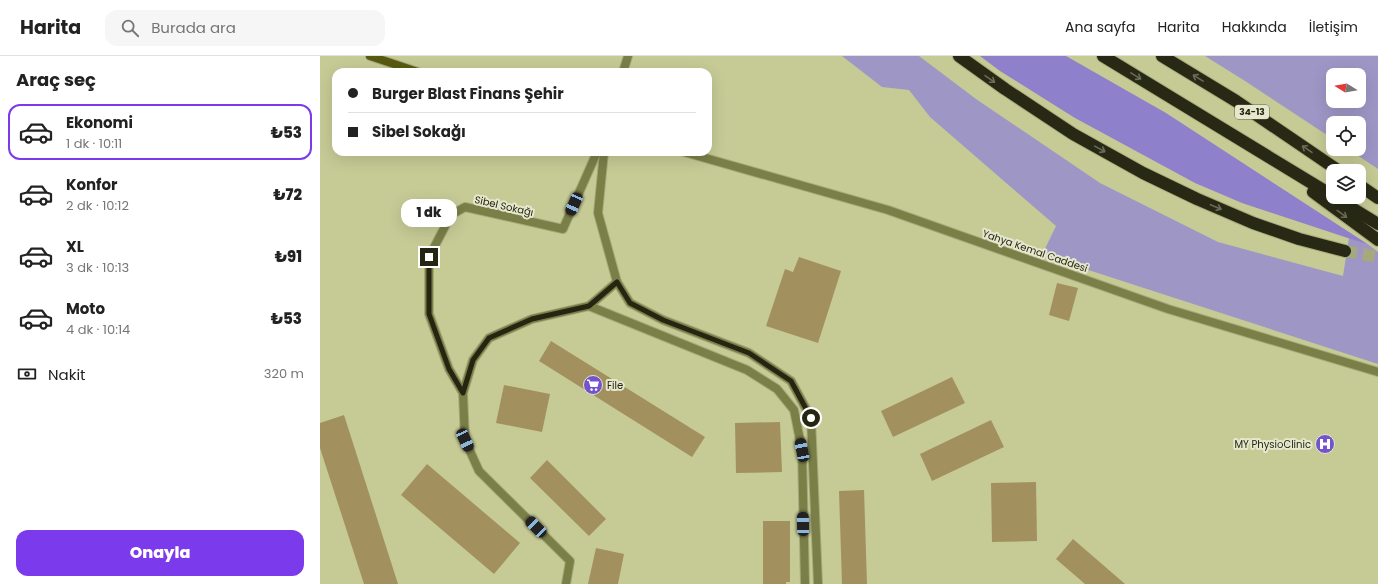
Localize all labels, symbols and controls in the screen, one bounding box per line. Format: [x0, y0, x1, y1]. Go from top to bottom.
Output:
search box [105, 10, 385, 46]
text: Harita [20, 14, 81, 41]
icon: search [119, 17, 141, 39]
text: Burada ara [151, 17, 236, 38]
text: Ana sayfa [1065, 17, 1135, 37]
text: Harita [1157, 17, 1200, 37]
text: Hakkında [1222, 17, 1287, 37]
text: İletişim [1309, 17, 1358, 37]
text: Araç seç [16, 67, 96, 92]
north arrow [1326, 68, 1366, 108]
map controls [1326, 68, 1366, 204]
one-way arrow [1130, 73, 1142, 81]
one-way arrow [1192, 73, 1204, 81]
one-way arrow [985, 75, 996, 83]
text: Burger Blast Finans Şehir [372, 83, 564, 104]
road number: 34-13 [1235, 105, 1269, 119]
text: Ekonomi [66, 112, 133, 133]
icon: car [18, 114, 54, 150]
button: locate [1326, 116, 1366, 156]
text: Sibel Sokağı [372, 121, 466, 142]
text: ₺53 [271, 122, 302, 143]
text: 1 dk · 10:11 [66, 134, 122, 153]
one-way arrow [1094, 145, 1106, 153]
one-way arrow [1301, 145, 1312, 153]
button: layers [1326, 164, 1366, 204]
text: Konfor [66, 174, 118, 195]
icon: car [18, 176, 54, 212]
text: ₺72 [273, 184, 302, 205]
car [564, 191, 584, 217]
street label: Sibel Sokağı [473, 192, 535, 220]
text: 2 dk · 10:12 [66, 196, 129, 215]
callout: 1 dk [401, 199, 457, 227]
text: 1 dk [417, 203, 441, 222]
one-way arrow [1209, 204, 1221, 211]
one-way arrow [1336, 209, 1347, 218]
street label: Yahya Kemal Caddesi [980, 226, 1090, 276]
text: XL [66, 236, 84, 257]
icon: car [18, 238, 54, 274]
text: ₺91 [275, 246, 302, 267]
route end [420, 248, 438, 266]
text: 3 dk · 10:13 [66, 258, 129, 277]
text: Moto [66, 298, 105, 319]
icon: car [18, 300, 54, 336]
text: ₺53 [271, 308, 302, 329]
text: 4 dk · 10:14 [66, 320, 130, 339]
icon: cash [16, 363, 38, 385]
text: Nakit [48, 364, 86, 385]
text: 320 m [264, 364, 304, 383]
supermarket icon: File [582, 374, 604, 396]
place label: File [607, 378, 623, 393]
route start [802, 409, 820, 427]
car [454, 427, 476, 453]
hospital icon: MY PhysioClinic [1314, 433, 1336, 455]
car [794, 437, 810, 463]
place label: MY PhysioClinic [1234, 437, 1311, 452]
car [797, 512, 809, 536]
car [523, 514, 549, 540]
button: Onayla [16, 530, 304, 576]

